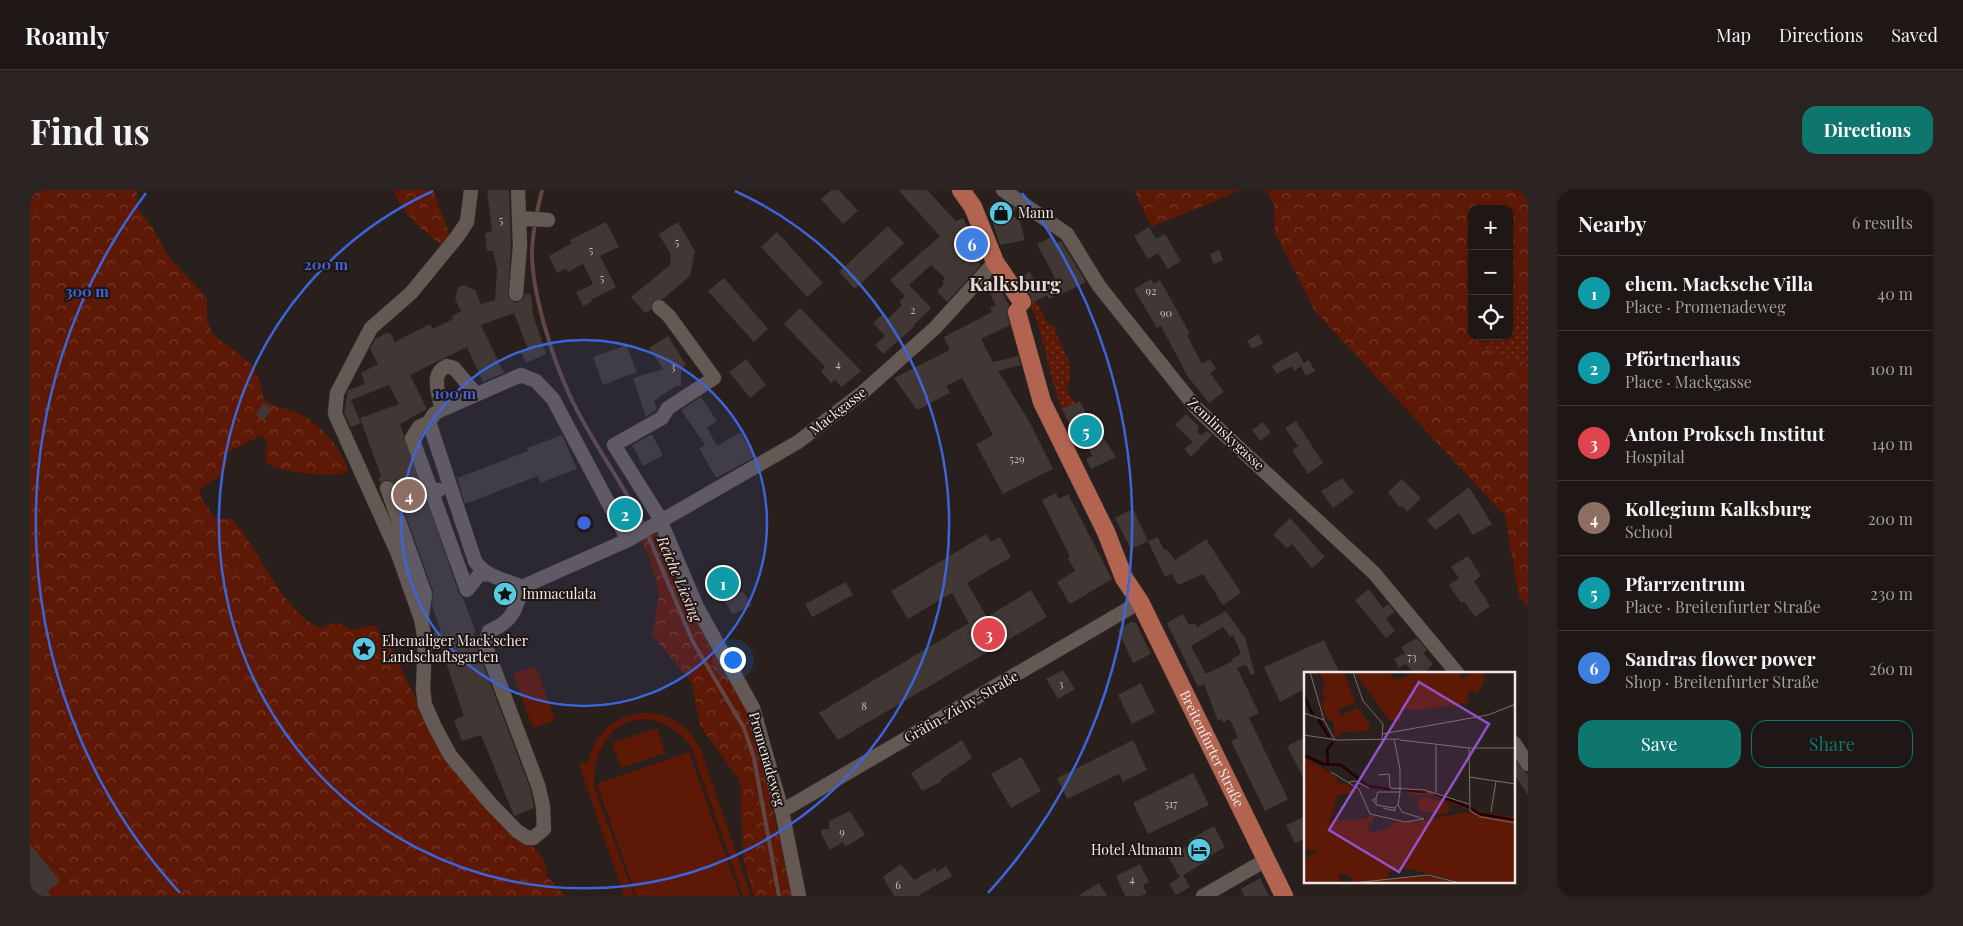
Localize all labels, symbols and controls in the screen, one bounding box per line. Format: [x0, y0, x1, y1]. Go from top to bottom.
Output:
text: Roamly [25, 19, 109, 51]
text: Map [1716, 23, 1751, 47]
text: Directions [1779, 23, 1863, 47]
text: Saved [1891, 23, 1938, 47]
button: Directions [1802, 106, 1933, 154]
text: Find us [30, 107, 150, 154]
shop icon: Mann [988, 200, 1014, 226]
place label: Mann [1018, 203, 1054, 222]
map controls [1468, 205, 1513, 340]
button: + [1468, 205, 1513, 250]
text: Nearby [1578, 209, 1647, 237]
house number: 5 [499, 212, 504, 227]
text: 6 results [1852, 212, 1913, 233]
pin: 6 [956, 225, 988, 263]
house number: 5 [675, 234, 680, 249]
house number: 5 [589, 242, 594, 257]
button: − [1468, 250, 1513, 295]
text: 200 m [304, 254, 349, 274]
house number: 5 [600, 270, 605, 285]
district label: Kalksburg [969, 270, 1061, 296]
text: ehem. Macksche Villa [1625, 270, 1813, 296]
text: 300 m [65, 281, 109, 301]
house number: 92 [1146, 283, 1156, 298]
text: 1 [1591, 283, 1597, 304]
text: 40 m [1877, 283, 1913, 304]
button: locate [1468, 295, 1513, 340]
text: Place · Promenadeweg [1625, 296, 1786, 317]
house number: 2 [910, 302, 916, 317]
house number: 90 [1160, 305, 1172, 320]
text: Pförtnerhaus [1625, 345, 1741, 371]
house number: 4 [835, 356, 841, 371]
text: 2 [1590, 358, 1598, 379]
text: 100 m [1870, 358, 1913, 379]
house number: 3 [671, 359, 676, 374]
text: Place · Mackgasse [1625, 371, 1752, 392]
street label: Mackgasse [805, 382, 870, 439]
text: 100 m [434, 383, 477, 403]
street label: Zemlinskygasse [1184, 393, 1269, 474]
pin: 5 [1070, 412, 1102, 450]
text: Anton Proksch Institut [1625, 420, 1825, 446]
text: 3 [1590, 433, 1598, 454]
text: 140 m [1871, 433, 1913, 454]
text: Hospital [1625, 446, 1685, 467]
house number: 529 [1009, 451, 1025, 466]
pin: 4 [393, 476, 425, 514]
pin: 2 [609, 495, 641, 533]
text: Kollegium Kalksburg [1625, 495, 1811, 521]
text: 4 [1590, 508, 1598, 529]
text: 200 m [1868, 508, 1913, 529]
centre of rings [575, 514, 593, 532]
text: School [1625, 521, 1673, 542]
water label: Reiche Liesing [653, 532, 707, 626]
pin: 1 [707, 564, 739, 602]
text: Pfarrzentrum [1625, 570, 1745, 596]
place icon: Immaculata [492, 581, 518, 607]
text: 5 [1590, 583, 1598, 604]
text: 230 m [1870, 583, 1913, 604]
place label: Immaculata [522, 584, 596, 603]
text: Place · Breitenfurter Straße [1625, 596, 1821, 617]
pin: 3 [973, 615, 1005, 653]
place label: Ehemaliger Mack'scher Landschaftsgarten [382, 631, 529, 666]
place icon: Ehemaliger Mack'scher Landschaftsgarten [351, 636, 377, 662]
text: Sandras flower power [1625, 645, 1816, 671]
your location [720, 647, 746, 673]
house number: 73 [1407, 649, 1417, 664]
text: 6 [1590, 658, 1598, 679]
text: 260 m [1869, 658, 1913, 679]
street label: Gräfin-Zichy-Straße [900, 666, 1021, 747]
text: Shop · Breitenfurter Straße [1625, 671, 1819, 692]
inset map [1304, 672, 1516, 884]
house number: 3 [1059, 676, 1064, 691]
street label: Breitenfurter Straße [1176, 687, 1249, 810]
house number: 8 [861, 698, 867, 713]
street label: Promenadeweg [745, 710, 790, 809]
button: Save [1578, 720, 1741, 768]
button: Share [1751, 720, 1913, 768]
house number: 517 [1164, 796, 1178, 811]
house number: 9 [839, 824, 845, 839]
hotel icon: Hotel Altmann [1186, 837, 1212, 863]
place label: Hotel Altmann [1091, 840, 1183, 859]
house number: 4 [1129, 871, 1135, 886]
house number: 6 [895, 877, 901, 892]

